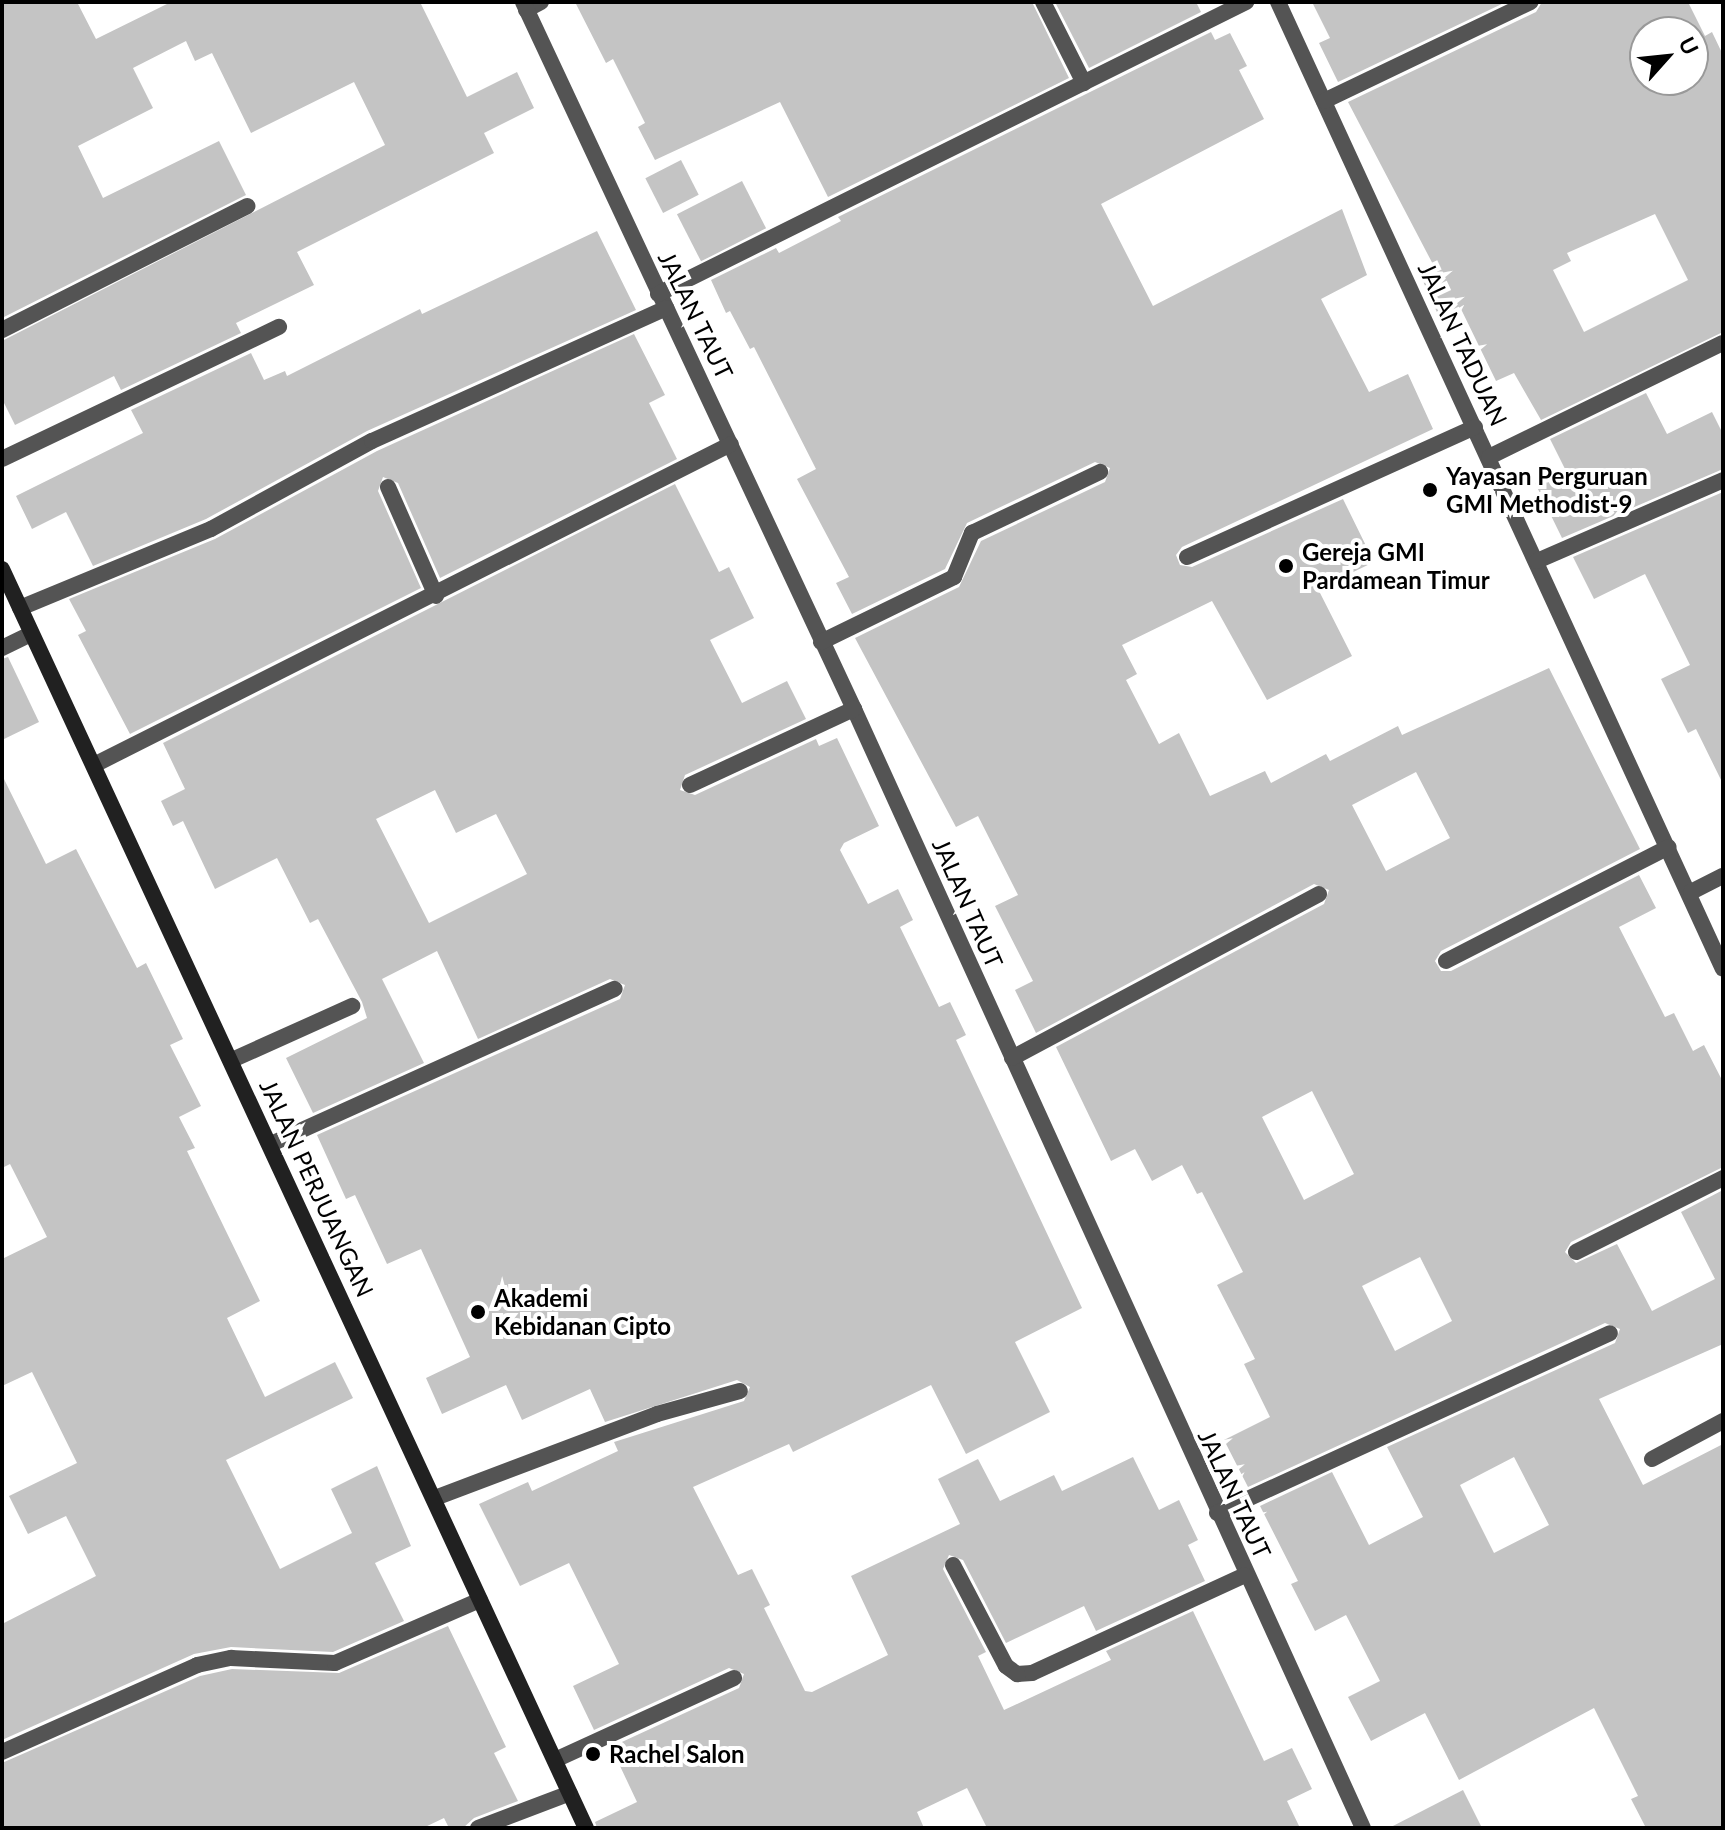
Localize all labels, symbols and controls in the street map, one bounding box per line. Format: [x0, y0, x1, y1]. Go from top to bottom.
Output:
north arrow [1629, 16, 1709, 96]
text: U [1673, 32, 1705, 59]
street label: JALAN TAUT [653, 246, 739, 384]
street label: JALAN TADUAN [1412, 257, 1514, 431]
place label: Yayasan Perguruan GMI Methodist-9 [1446, 462, 1648, 518]
marker: Yayasan Perguruan GMI Methodist-9 [1421, 481, 1439, 499]
place label: Gereja GMI Pardamean Timur [1302, 538, 1491, 594]
marker: Gereja GMI Pardamean Timur [1277, 557, 1295, 575]
street label: JALAN TAUT [927, 833, 1009, 973]
street label: JALAN PERJUANGAN [254, 1075, 380, 1301]
place label: Akademi Kebidanan Cipto [494, 1284, 671, 1340]
marker: Akademi Kebidanan Cipto [469, 1303, 487, 1321]
street label: JALAN TAUT [1192, 1425, 1278, 1563]
place label: Rachel Salon [609, 1740, 745, 1768]
marker: Rachel Salon [584, 1745, 602, 1763]

